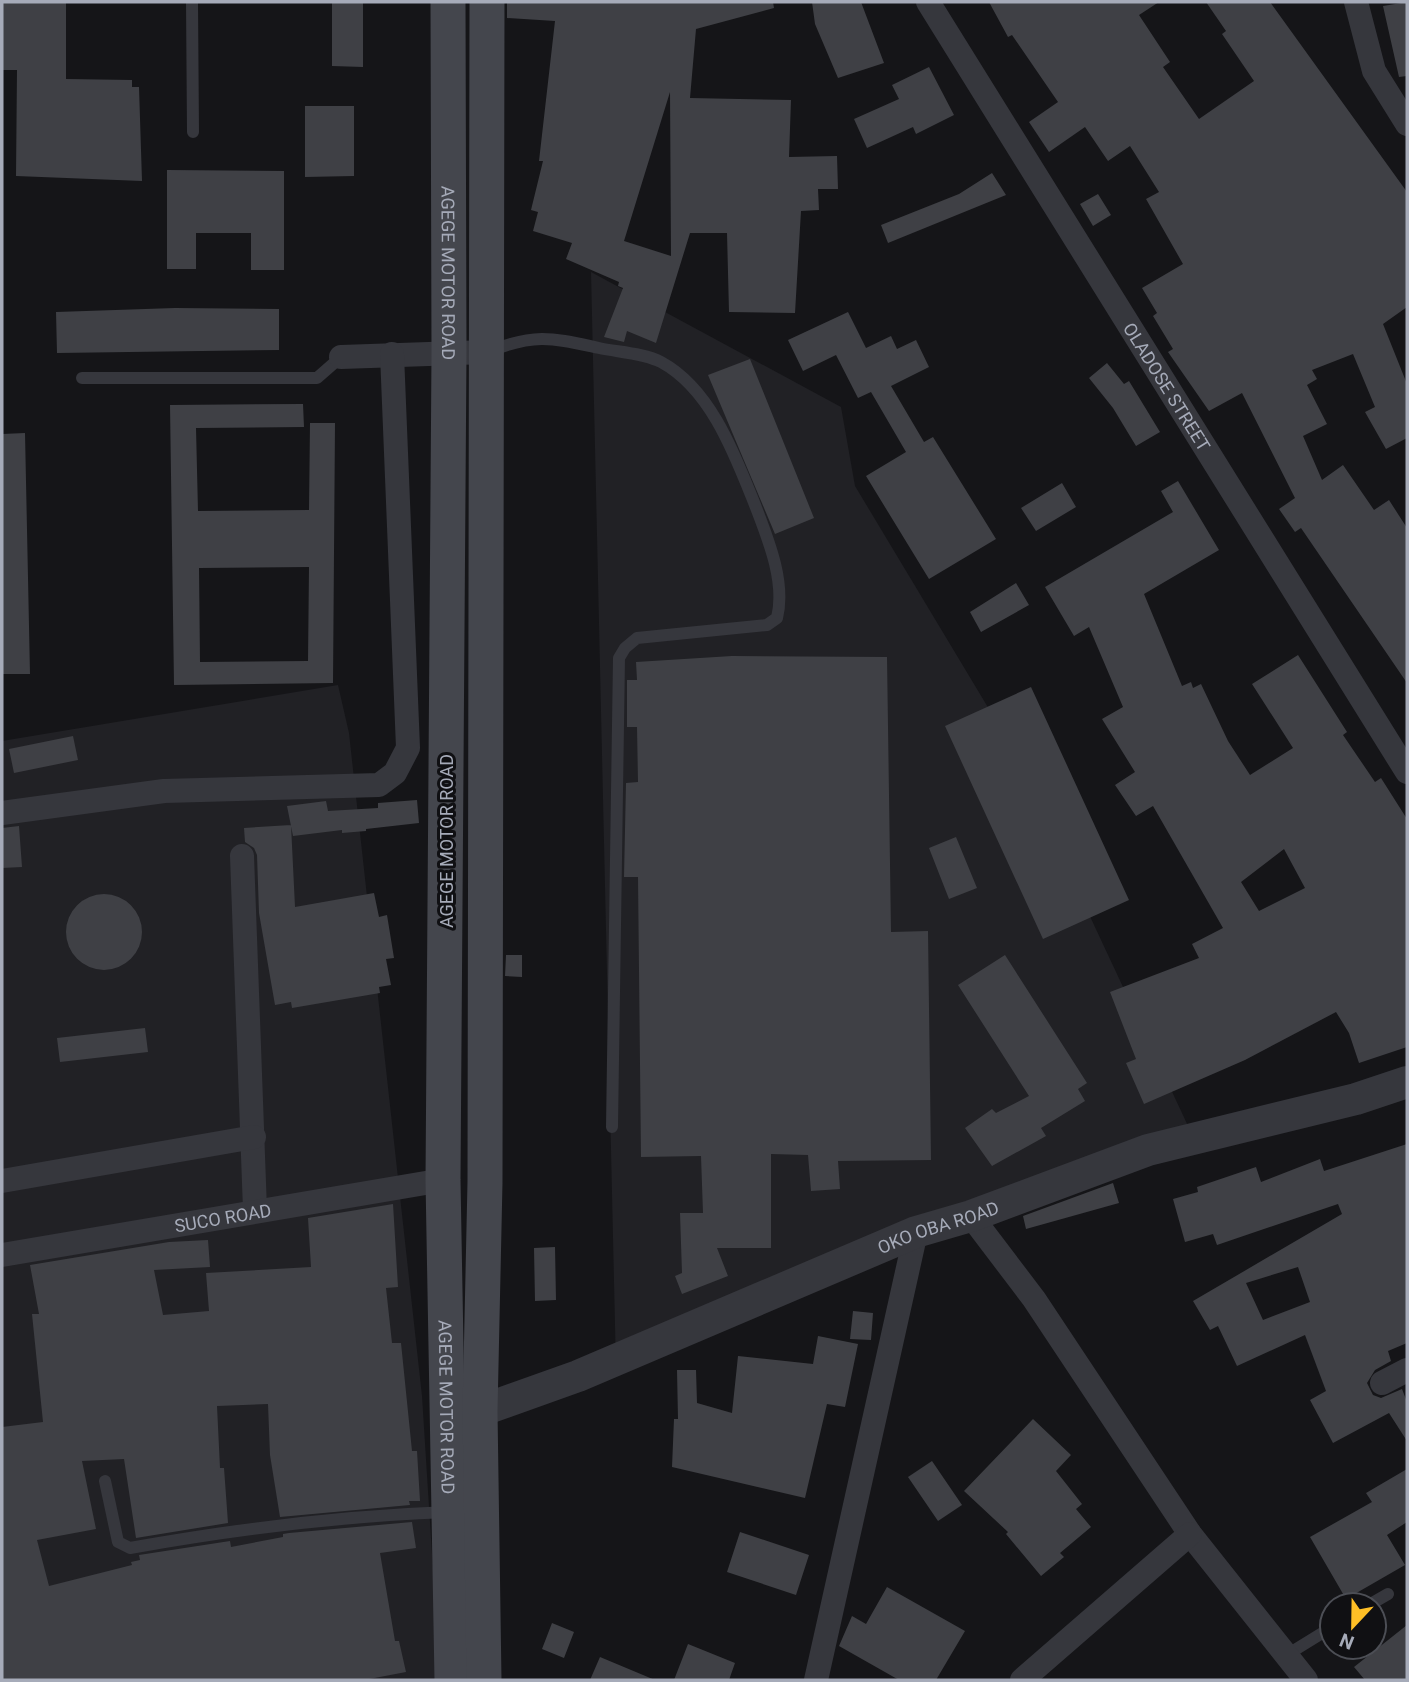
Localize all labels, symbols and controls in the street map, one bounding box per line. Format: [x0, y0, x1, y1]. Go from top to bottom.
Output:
street label: AGEGE MOTOR ROAD [438, 186, 460, 360]
street label: OLADOSE STREET [1119, 318, 1215, 455]
street label: AGEGE MOTOR ROAD [436, 754, 457, 928]
street label: OKO OBA ROAD [874, 1196, 1002, 1258]
street label: SUCO ROAD [173, 1199, 273, 1236]
street label: AGEGE MOTOR ROAD [435, 1320, 459, 1494]
north arrow [1318, 1591, 1388, 1661]
text: N [1336, 1628, 1357, 1654]

